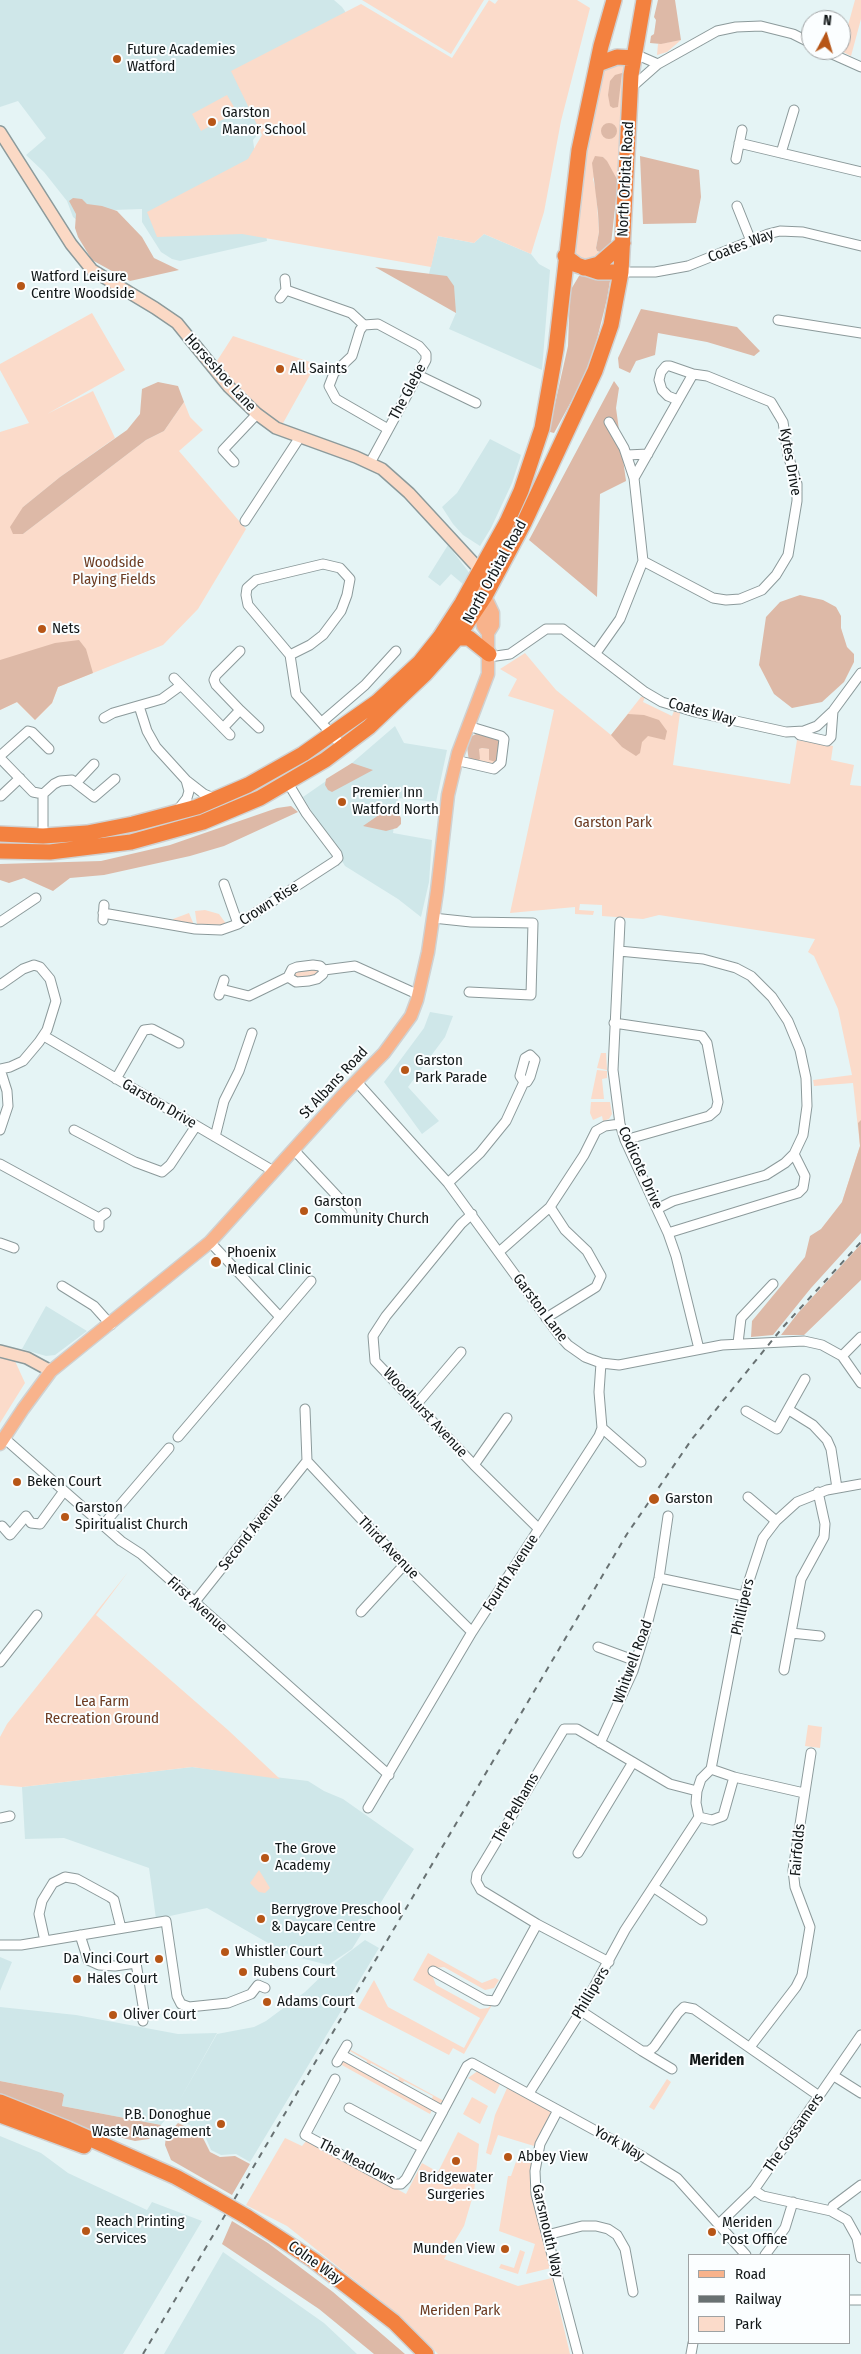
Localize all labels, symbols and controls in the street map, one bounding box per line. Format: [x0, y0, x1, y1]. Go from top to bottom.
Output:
north arrow [801, 10, 851, 60]
text: N [822, 12, 833, 29]
place label: Future Academies Watford [127, 41, 235, 76]
marker: Future Academies Watford [111, 53, 123, 65]
place label: Garston Manor School [222, 104, 306, 139]
marker: Garston Manor School [206, 116, 218, 128]
street label: North Orbital Road [614, 121, 638, 237]
street label: Coates Way [706, 225, 776, 267]
place label: Watford Leisure Centre Woodside [31, 268, 135, 303]
marker: Watford Leisure Centre Woodside [15, 280, 27, 292]
street label: Horseshoe Lane [180, 331, 260, 415]
place label: All Saints [290, 360, 347, 378]
street label: The Glebe [386, 361, 430, 423]
marker: All Saints [274, 363, 286, 375]
street label: Kytes Drive [775, 427, 805, 497]
street label: North Orbital Road [459, 517, 531, 627]
park label: Woodside Playing Fields [72, 554, 156, 589]
place label: Nets [52, 620, 80, 638]
marker: Nets [36, 623, 48, 635]
street label: Coates Way [666, 694, 738, 730]
place label: Premier Inn Watford North [352, 784, 439, 819]
marker: Premier Inn Watford North [336, 796, 348, 808]
park label: Garston Park [574, 814, 652, 832]
street label: Crown Rise [236, 878, 302, 930]
street label: St Albans Road [296, 1043, 372, 1123]
place label: Garston Park Parade [415, 1052, 487, 1087]
marker: Garston Park Parade [399, 1064, 411, 1076]
street label: Garston Drive [119, 1075, 199, 1133]
street label: Codicote Drive [614, 1124, 666, 1212]
place label: Garston Community Church [314, 1193, 429, 1228]
marker: Garston Community Church [298, 1205, 310, 1217]
place label: Phoenix Medical Clinic [227, 1244, 311, 1279]
marker: Phoenix Medical Clinic [209, 1255, 223, 1269]
street label: Garston Lane [509, 1270, 571, 1346]
street label: Woodhurst Avenue [379, 1365, 471, 1461]
place label: Beken Court [27, 1473, 102, 1491]
marker: Beken Court [11, 1476, 23, 1488]
street label: Second Avenue [215, 1490, 287, 1574]
place label: Garston [665, 1490, 713, 1508]
marker: Garston [647, 1492, 661, 1506]
place label: Garston Spiritualist Church [75, 1499, 188, 1534]
marker: Garston Spiritualist Church [59, 1511, 71, 1523]
street label: Third Avenue [354, 1513, 422, 1583]
street label: Fourth Avenue [479, 1531, 543, 1615]
street label: First Avenue [163, 1573, 231, 1637]
street label: Phillipers [728, 1577, 758, 1637]
street label: Whitwell Road [610, 1618, 656, 1706]
park label: Lea Farm Recreation Ground [45, 1693, 159, 1728]
street label: The Pelhams [489, 1770, 543, 1846]
street label: Fairfolds [787, 1823, 809, 1877]
place label: The Grove Academy [275, 1840, 336, 1875]
marker: The Grove Academy [259, 1852, 271, 1864]
place label: Berrygrove Preschool & Daycare Centre [271, 1901, 401, 1936]
marker: Berrygrove Preschool & Daycare Centre [255, 1913, 267, 1925]
place label: Whistler Court [235, 1943, 322, 1961]
marker: Whistler Court [219, 1946, 231, 1958]
place label: Da Vinci Court [63, 1950, 149, 1968]
marker: Da Vinci Court [153, 1953, 165, 1965]
place label: Rubens Court [253, 1963, 335, 1981]
street label: Phillipers [568, 1964, 614, 2022]
marker: Rubens Court [237, 1966, 249, 1978]
place label: Hales Court [87, 1970, 158, 1988]
marker: Hales Court [71, 1973, 83, 1985]
place label: Adams Court [277, 1993, 355, 2011]
marker: Adams Court [261, 1996, 273, 2008]
place label: Oliver Court [123, 2006, 196, 2024]
marker: Oliver Court [107, 2009, 119, 2021]
district label: Meriden [690, 2051, 744, 2071]
street label: The Gossamers [760, 2090, 828, 2176]
place label: P.B. Donoghue Waste Management [92, 2106, 211, 2141]
marker: P.B. Donoghue Waste Management [215, 2118, 227, 2130]
street label: York Way [591, 2123, 647, 2165]
street label: The Meadows [316, 2135, 398, 2189]
place label: Abbey View [518, 2148, 588, 2166]
marker: Abbey View [502, 2151, 514, 2163]
marker: Bridgewater Surgeries [450, 2155, 462, 2167]
place label: Bridgewater Surgeries [419, 2169, 493, 2204]
street label: Garsmouth Way [527, 2182, 567, 2280]
place label: Reach Printing Services [96, 2213, 185, 2248]
place label: Meriden Post Office [722, 2214, 788, 2249]
marker: Reach Printing Services [80, 2225, 92, 2237]
marker: Meriden Post Office [706, 2226, 718, 2238]
street label: Colne Way [284, 2237, 346, 2289]
place label: Munden View [413, 2240, 495, 2258]
marker: Munden View [499, 2243, 511, 2255]
legend [688, 2254, 851, 2344]
text: Road [735, 2265, 766, 2283]
text: Railway [735, 2290, 782, 2308]
park label: Meriden Park [420, 2302, 500, 2320]
text: Park [735, 2315, 762, 2333]

